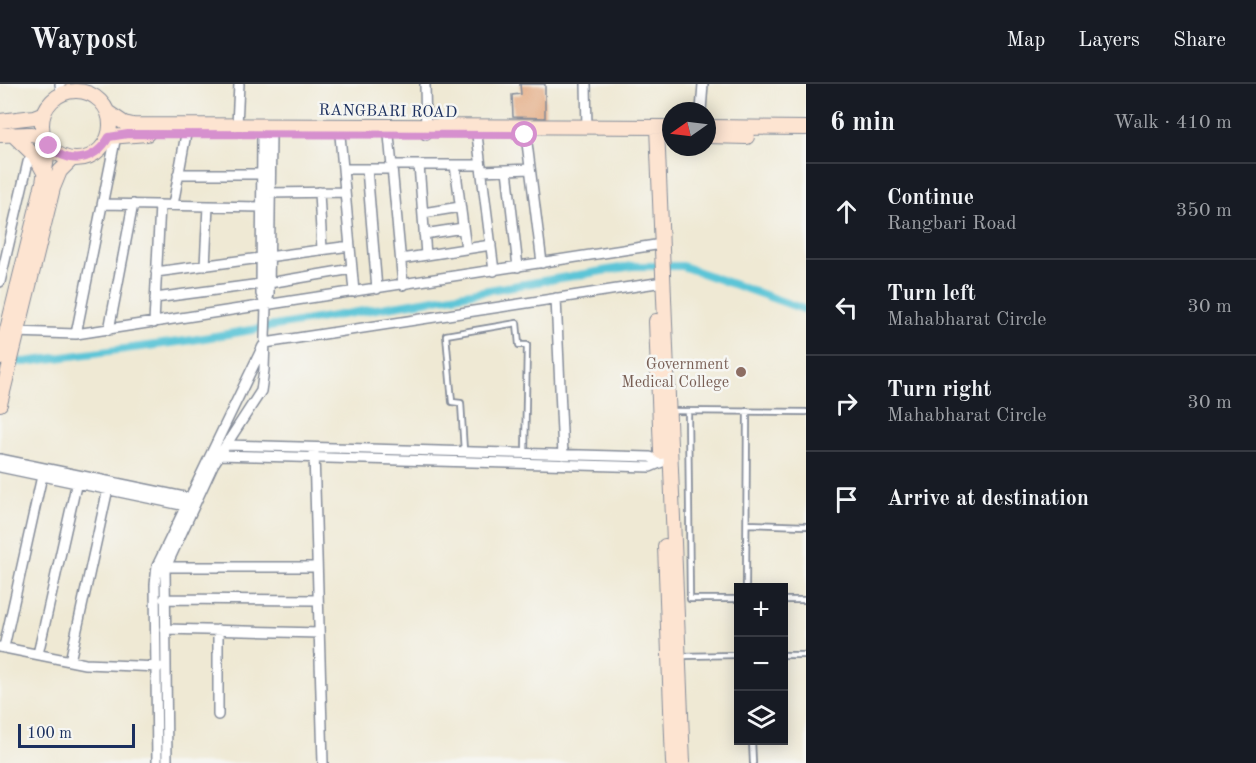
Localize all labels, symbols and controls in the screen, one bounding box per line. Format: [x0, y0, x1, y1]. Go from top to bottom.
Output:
text: Waypost [30, 27, 137, 55]
text: Map [1006, 30, 1045, 51]
text: Layers [1078, 30, 1140, 51]
text: Share [1173, 30, 1226, 51]
north arrow [662, 102, 716, 156]
street label: RANGBARI ROAD [318, 103, 457, 121]
text: 6 min [830, 110, 895, 136]
text: Walk · 410 m [1113, 113, 1232, 133]
route start [511, 121, 537, 147]
route end [35, 132, 61, 158]
text: Continue [887, 187, 974, 209]
icon: ahead [830, 195, 863, 228]
text: 350 m [1176, 201, 1232, 221]
text: Rangbari Road [887, 214, 1017, 234]
text: Turn left [887, 283, 976, 305]
icon: left [830, 291, 863, 324]
text: 30 m [1187, 297, 1232, 317]
text: Mahabharat Circle [887, 310, 1046, 330]
place label: Government Medical College [621, 357, 729, 391]
marker: Government Medical College [734, 365, 748, 379]
text: Turn right [887, 379, 991, 401]
icon: right [830, 387, 863, 420]
text: 30 m [1187, 393, 1232, 413]
text: Mahabharat Circle [887, 406, 1046, 426]
icon: arrive [830, 483, 863, 516]
text: Arrive at destination [887, 488, 1089, 510]
map controls [734, 583, 788, 745]
button: + [734, 583, 788, 637]
button: − [734, 637, 788, 691]
button: layers [734, 691, 788, 745]
scale bar [18, 721, 135, 748]
text: 100 m [27, 726, 72, 742]

